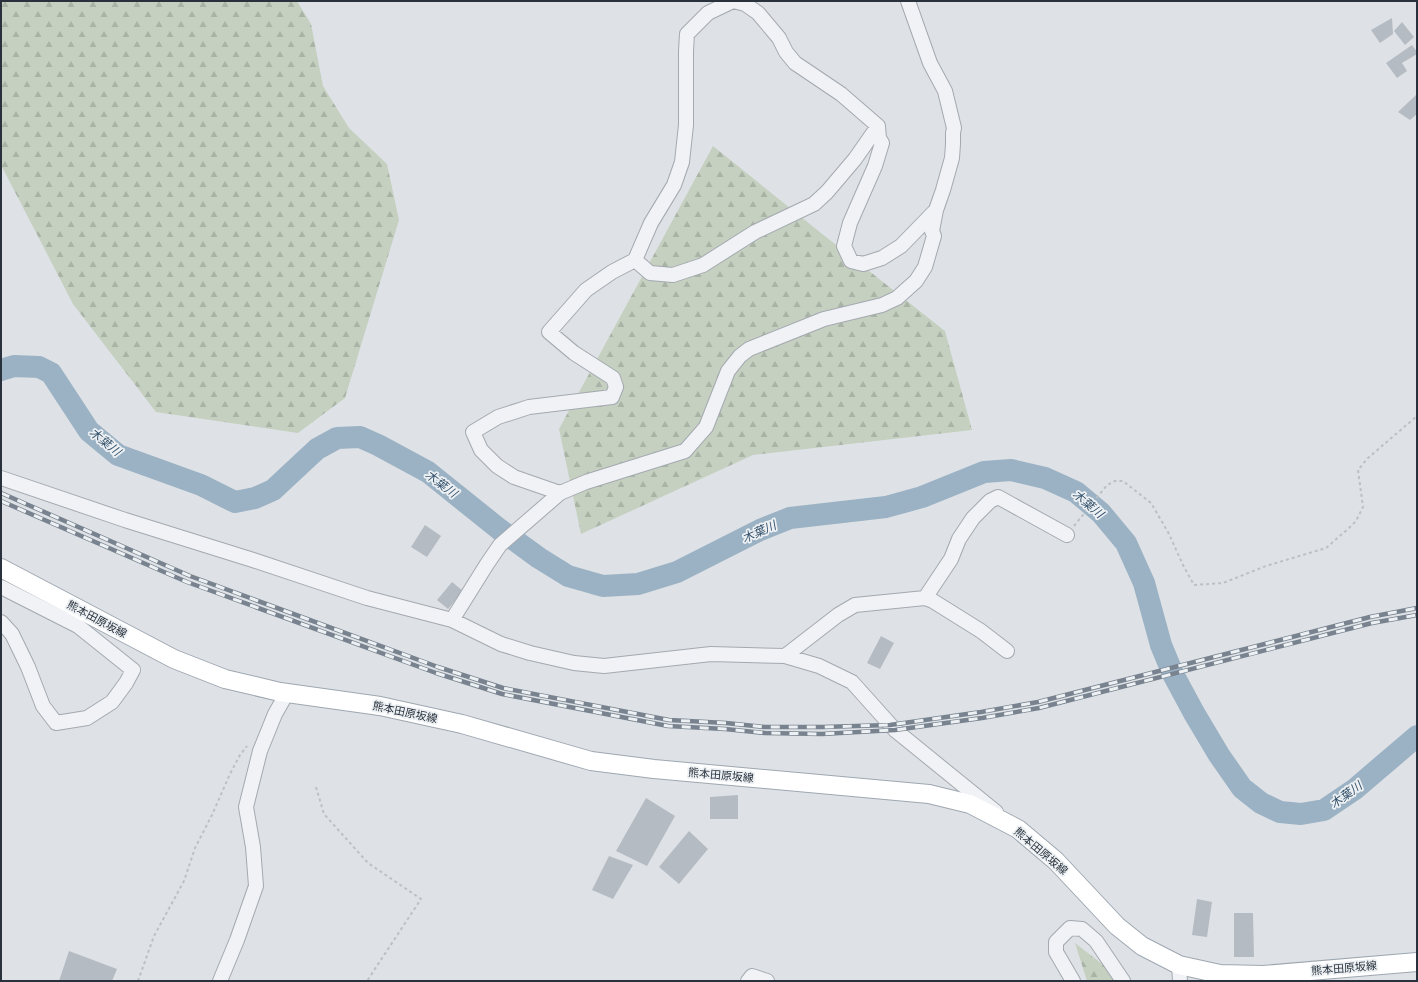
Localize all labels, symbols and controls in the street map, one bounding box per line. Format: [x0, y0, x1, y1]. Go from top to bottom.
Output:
water label: 木葉川 [87, 424, 126, 460]
water label: 木葉川 [422, 467, 462, 502]
water label: 木葉川 [1070, 486, 1108, 522]
water label: 木葉川 [739, 517, 780, 546]
street label: 熊本田原坂線 [65, 597, 129, 640]
street label: 熊本田原坂線 [371, 698, 439, 725]
street label: 熊本田原坂線 [688, 765, 754, 784]
water label: 木葉川 [1327, 777, 1366, 811]
street label: 熊本田原坂線 [1012, 824, 1071, 877]
street label: 熊本田原坂線 [1311, 958, 1377, 977]

